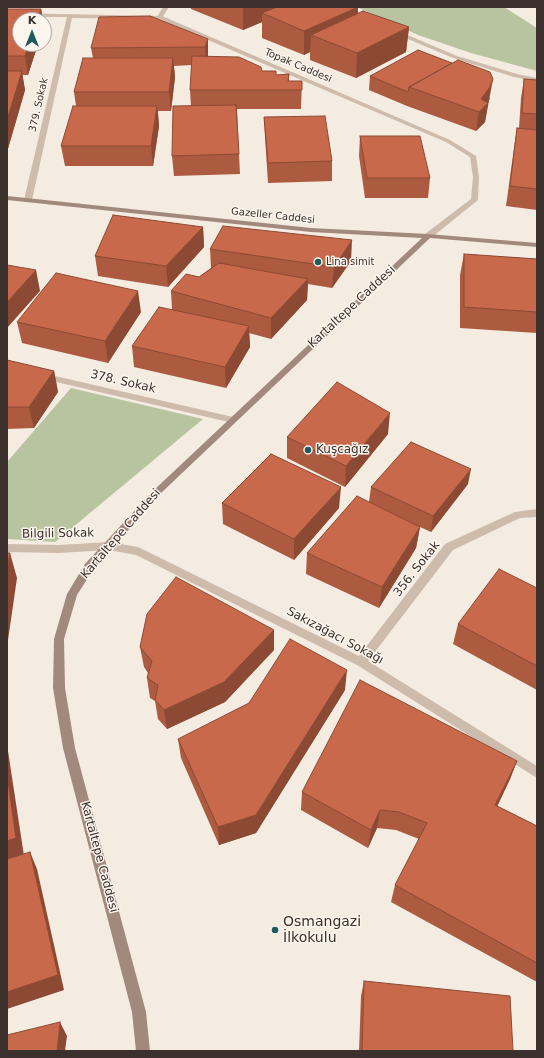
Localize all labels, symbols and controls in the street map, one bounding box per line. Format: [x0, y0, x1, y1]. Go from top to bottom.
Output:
north arrow [12, 12, 52, 52]
text: K [28, 14, 36, 27]
street label: Topak Caddesi [263, 46, 333, 86]
street label: 379. Sokak [27, 77, 51, 133]
street label: Gazeller Caddesi [230, 206, 316, 226]
place label: Lina simit [326, 256, 374, 268]
marker: Lina simit [313, 257, 323, 267]
street label: Kartaltepe Caddesi [305, 263, 399, 351]
street label: 378. Sokak [89, 368, 157, 396]
place label: Kuşcağız [316, 443, 368, 457]
marker: Kuşcağız [303, 445, 313, 455]
street label: Kartaltepe Caddesi [78, 486, 164, 582]
street label: Bilgili Sokak [22, 526, 94, 542]
street label: 356. Sokak [391, 538, 443, 600]
street label: Sakızağacı Sokağı [284, 604, 386, 668]
street label: Kartaltepe Caddesi [77, 800, 121, 914]
place label: Osmangazi İlkokulu [283, 914, 361, 946]
marker: Osmangazi İlkokulu [270, 925, 280, 935]

